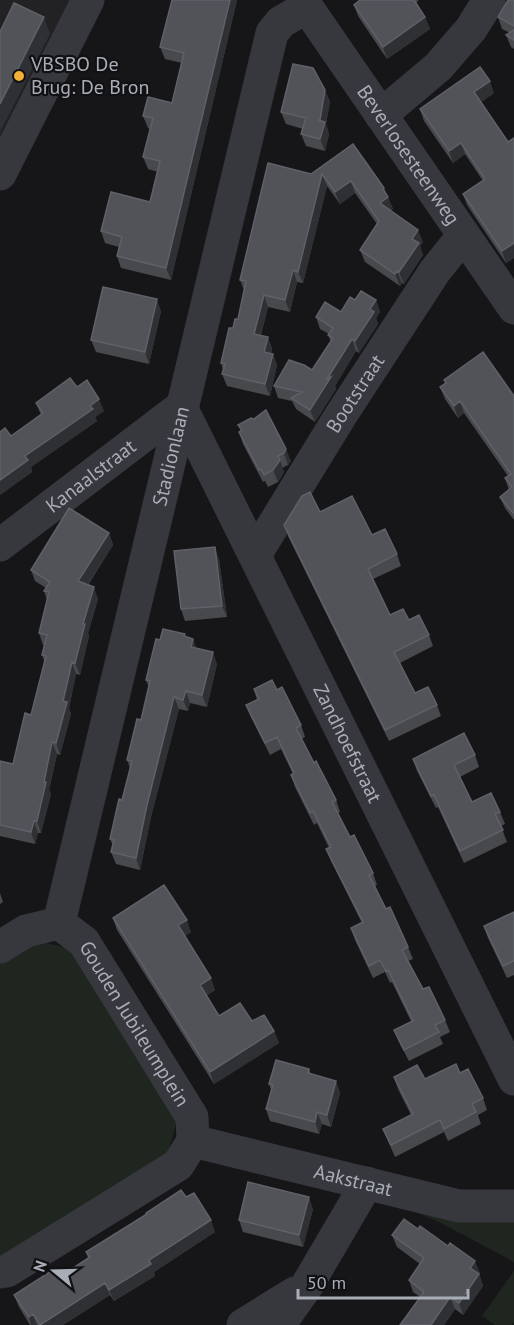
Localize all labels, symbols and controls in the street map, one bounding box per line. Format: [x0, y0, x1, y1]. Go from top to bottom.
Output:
place label: VBSBO De Brug: De Bron [30, 51, 149, 100]
marker: VBSBO De Brug: De Bron [12, 69, 26, 83]
street label: Beverlosesteenweg [351, 80, 466, 230]
street label: Bootstraat [320, 349, 390, 438]
street label: Stadionlaan [146, 404, 195, 509]
street label: Kanaalstraat [40, 433, 141, 519]
street label: Zandhoefstraat [307, 680, 388, 807]
street label: Gouden Jubileumplein [74, 936, 195, 1111]
street label: Aakstraat [311, 1158, 395, 1202]
north arrow [24, 1241, 84, 1301]
text: N [29, 1258, 51, 1274]
scale bar [298, 1262, 468, 1300]
text: 50 m [307, 1271, 346, 1294]

